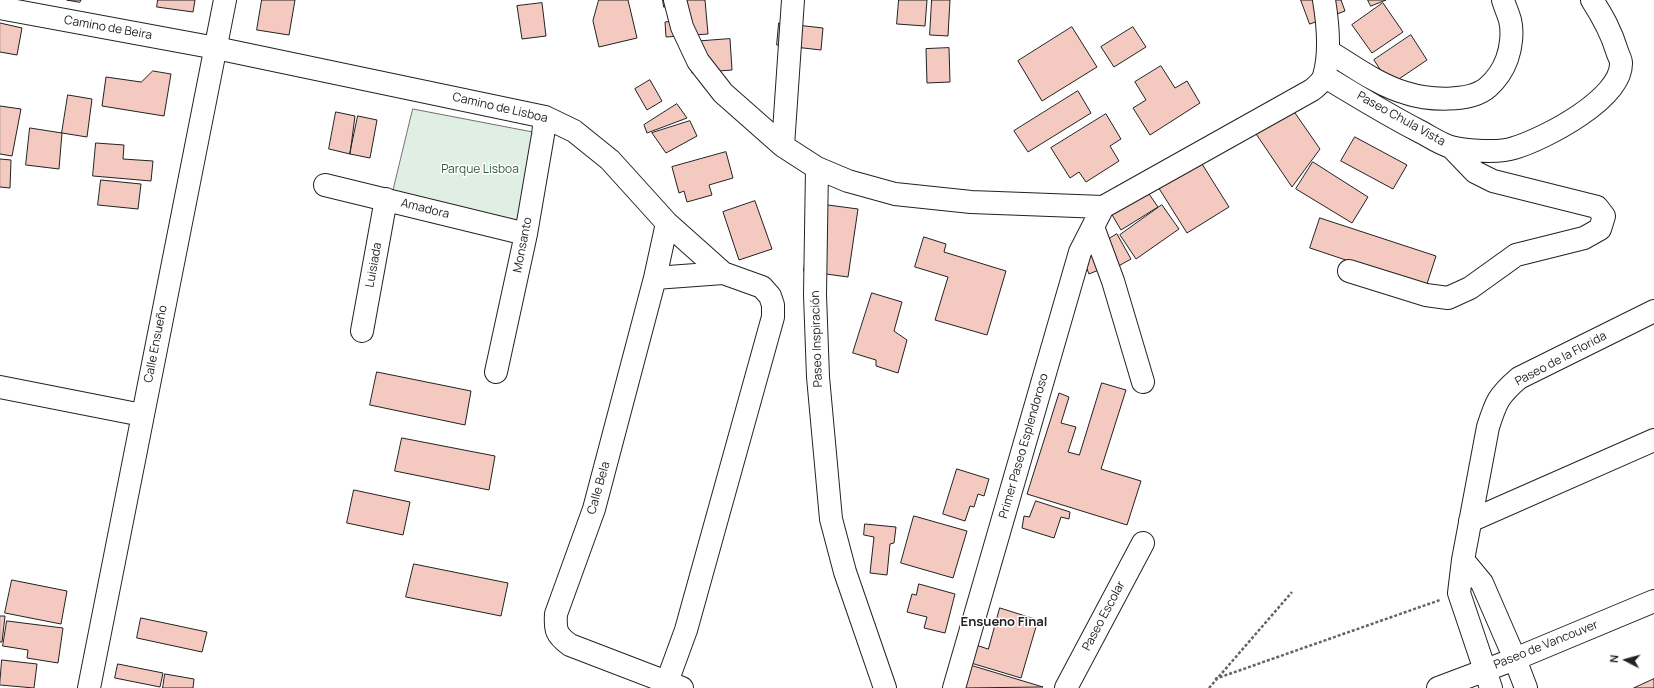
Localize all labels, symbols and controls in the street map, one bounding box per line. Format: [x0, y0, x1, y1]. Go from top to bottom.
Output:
street label: Camino de Beira [63, 13, 153, 43]
street label: Paseo Chula Vista [1354, 89, 1448, 149]
street label: Camino de Lisboa [451, 90, 549, 126]
park label: Parque Lisboa [441, 163, 519, 177]
street label: Amadora [399, 196, 451, 222]
street label: Monsanto [511, 216, 535, 274]
street label: Luisiada [363, 241, 385, 289]
street label: Paseo Inspiración [808, 290, 826, 388]
street label: Calle Ensueño [141, 304, 171, 384]
street label: Paseo de la Florida [1513, 329, 1609, 389]
street label: Primer Paseo Esplendoroso [996, 372, 1052, 520]
street label: Calle Bela [585, 460, 613, 516]
street label: Paseo Escolar [1080, 579, 1128, 653]
district label: Ensueno Final [961, 614, 1047, 630]
street label: Paseo de Vancouver [1492, 617, 1600, 673]
north arrow [1606, 640, 1646, 680]
text: N [1606, 654, 1621, 663]

